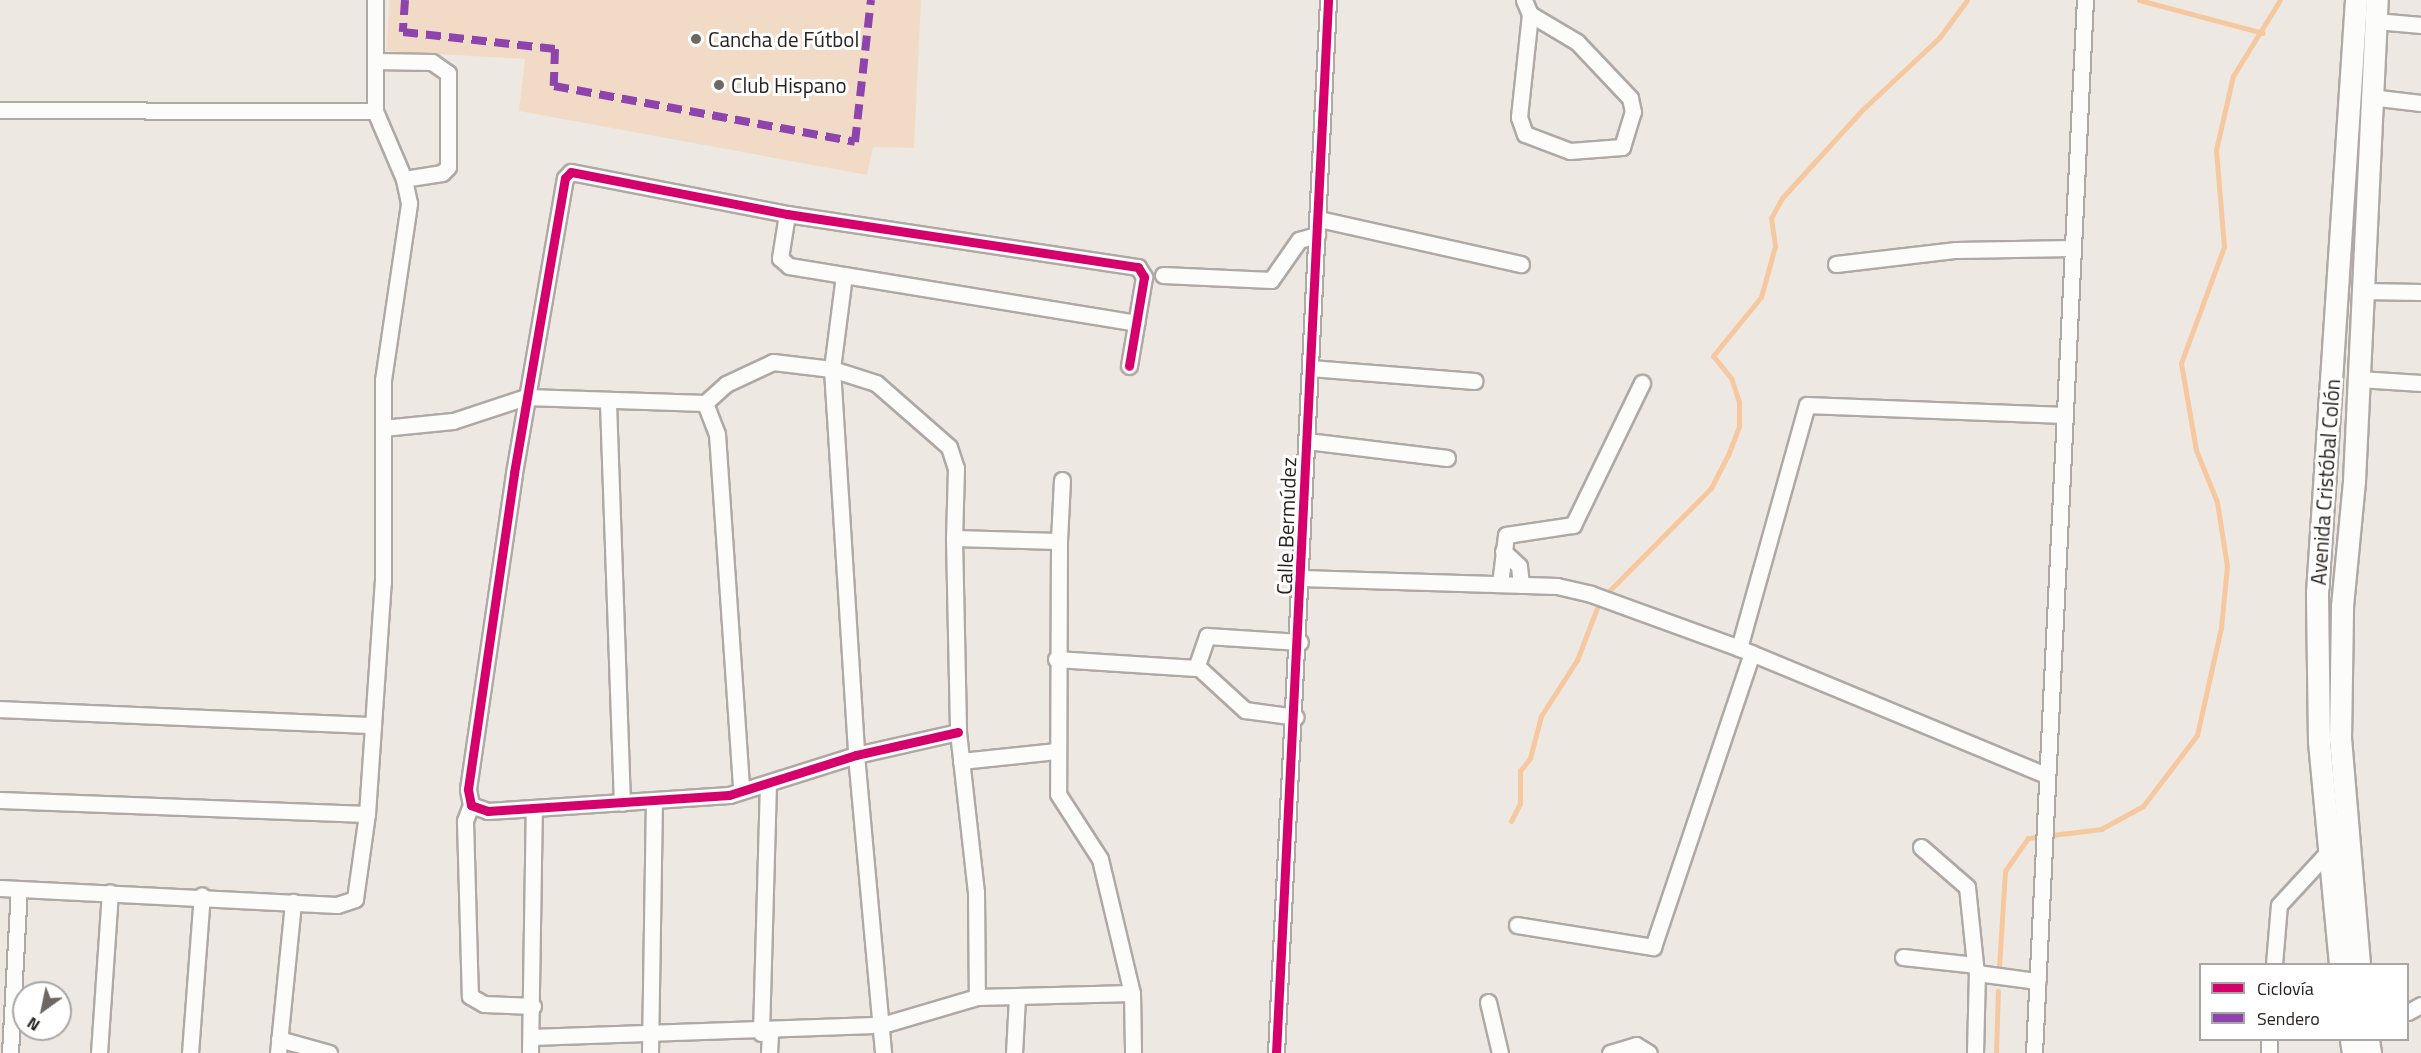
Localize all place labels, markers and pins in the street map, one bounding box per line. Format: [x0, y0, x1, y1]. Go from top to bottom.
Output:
place label: Cancha de Fútbol [708, 26, 859, 52]
marker: Cancha de Fútbol [689, 32, 703, 46]
place label: Club Hispano [731, 72, 847, 98]
marker: Club Hispano [712, 78, 726, 92]

